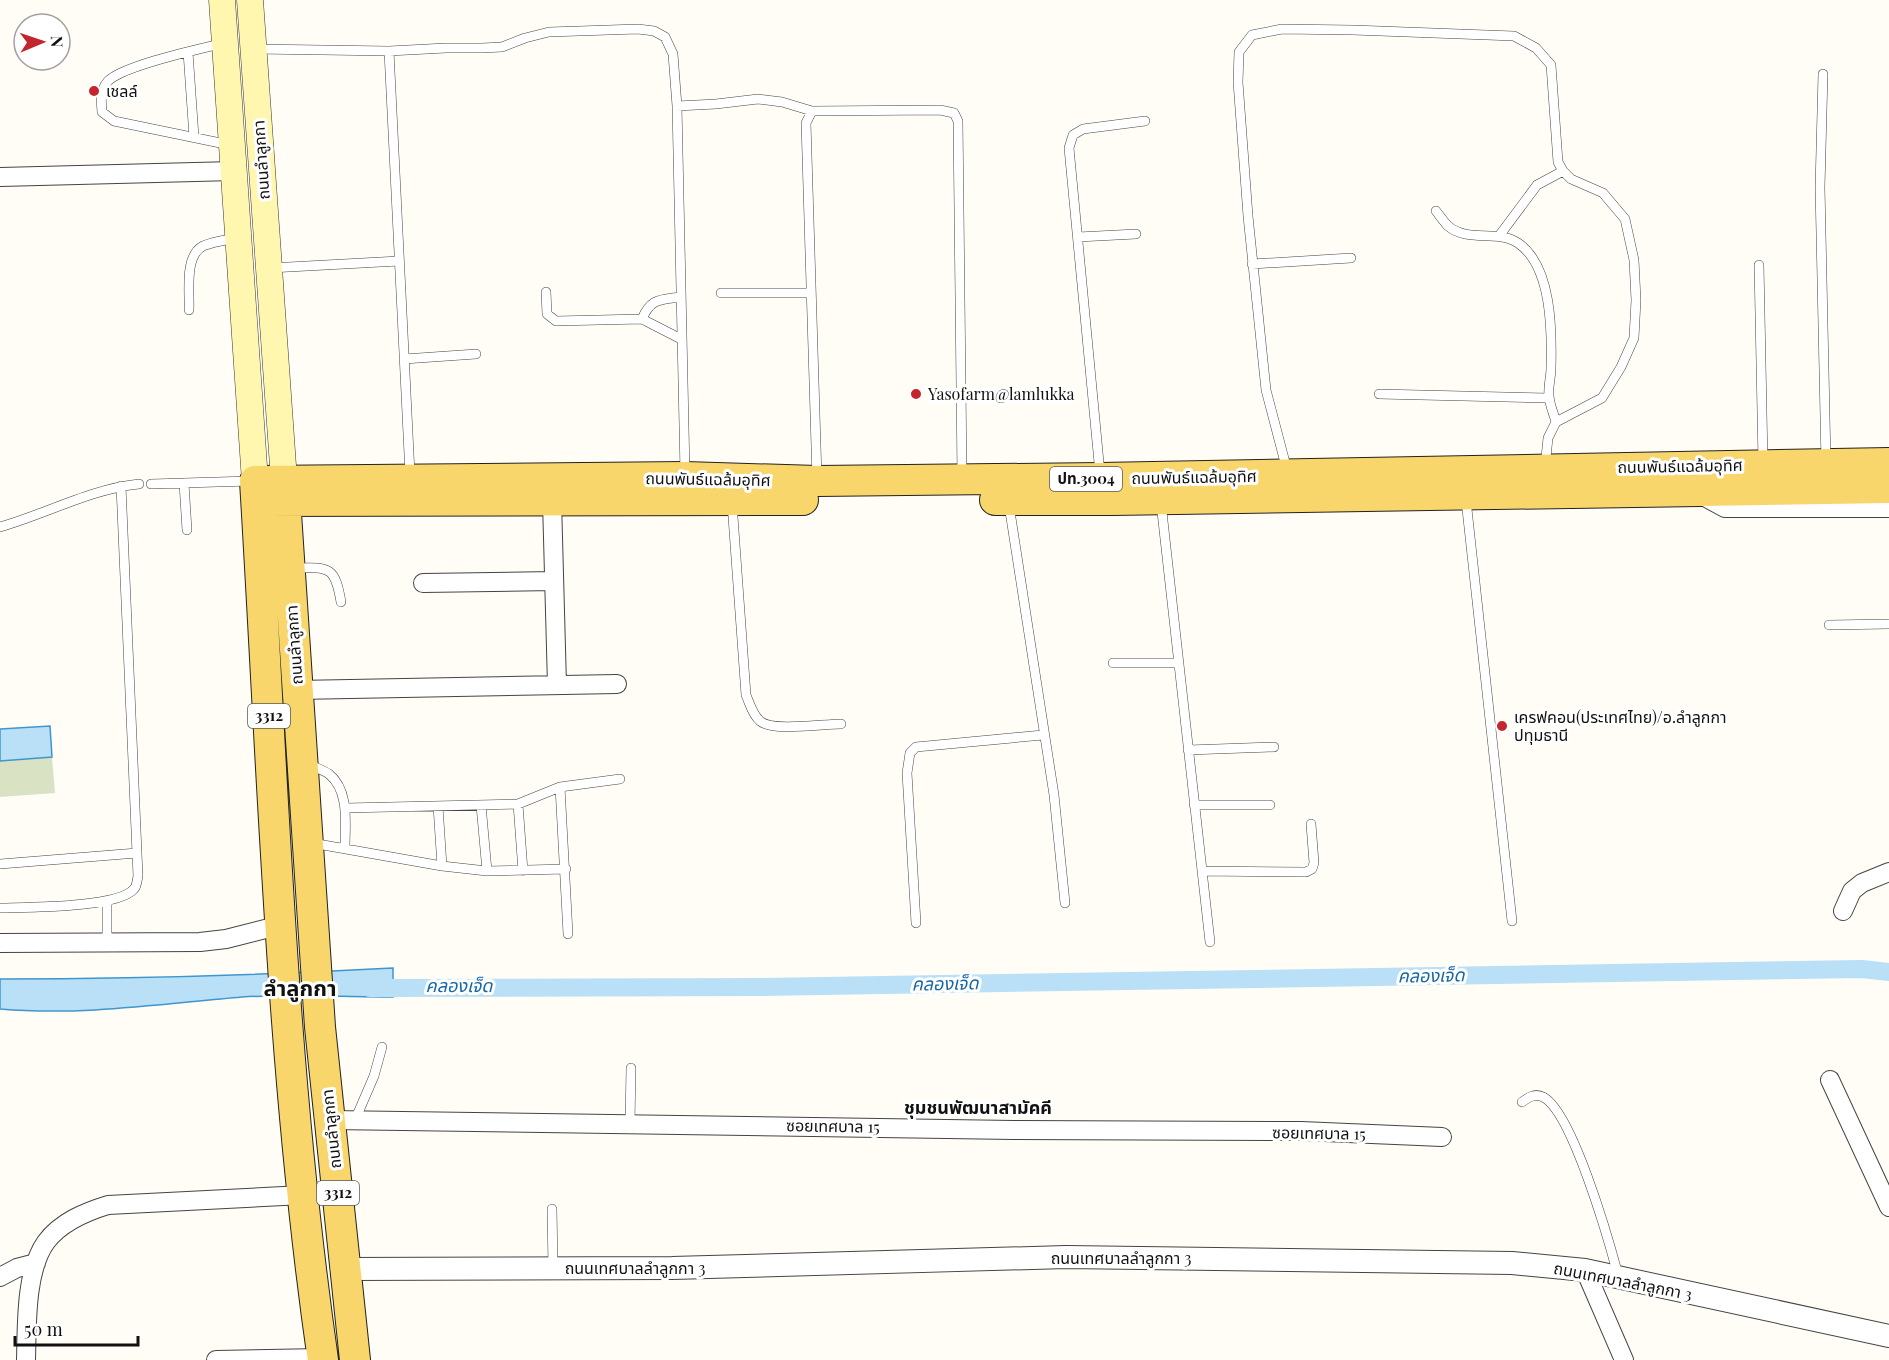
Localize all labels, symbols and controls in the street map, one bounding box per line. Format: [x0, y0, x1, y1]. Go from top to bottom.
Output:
north arrow [12, 12, 72, 72]
text: N [47, 35, 68, 48]
place label: เชลล์ [106, 80, 138, 101]
marker: เชลล์ [87, 84, 101, 98]
street label: ถนนลำลูกกา [247, 120, 274, 201]
place label: Yasofarm@lamlukka [927, 383, 1075, 404]
marker: Yasofarm@lamlukka [909, 387, 923, 401]
street label: ถนนพันธ์แฉล้มอุทิศ [1617, 454, 1743, 477]
street label: ถนนพันธ์แฉล้มอุทิศ [1131, 465, 1257, 488]
street label: ถนนพันธ์แฉล้มอุทิศ [645, 467, 771, 490]
road number: ปท.3004 [1050, 467, 1122, 491]
street label: ถนนลำลูกกา [280, 605, 307, 686]
road number: 3312 [248, 704, 290, 728]
place label: เครฟคอน(ประเทศไทย)/อ.ลำลูกกา ปทุมธานี [1514, 706, 1726, 745]
marker: เครฟคอน(ประเทศไทย)/อ.ลำลูกกา ปทุมธานี [1495, 719, 1509, 733]
water label: คลองเจ็ด [1397, 962, 1465, 988]
water label: คลองเจ็ด [911, 970, 979, 996]
district label: ลำลูกกา [264, 972, 336, 1002]
water label: คลองเจ็ด [426, 973, 493, 997]
street label: ถนนลำลูกกา [316, 1088, 345, 1170]
district label: ชุมชนพัฒนาสามัคคี [904, 1095, 1052, 1119]
street label: ซอยเทศบาล 15 [786, 1114, 880, 1137]
street label: ซอยเทศบาล 15 [1272, 1121, 1366, 1144]
road number: 3312 [317, 1181, 359, 1205]
street label: ถนนเทศบาลลำลูกกา 3 [1051, 1247, 1191, 1268]
street label: ถนนเทศบาลลำลูกกา 3 [565, 1257, 705, 1278]
street label: ถนนเทศบาลลำลูกกา 3 [1552, 1257, 1694, 1304]
scale bar [15, 1309, 138, 1347]
text: 50 m [24, 1317, 63, 1341]

